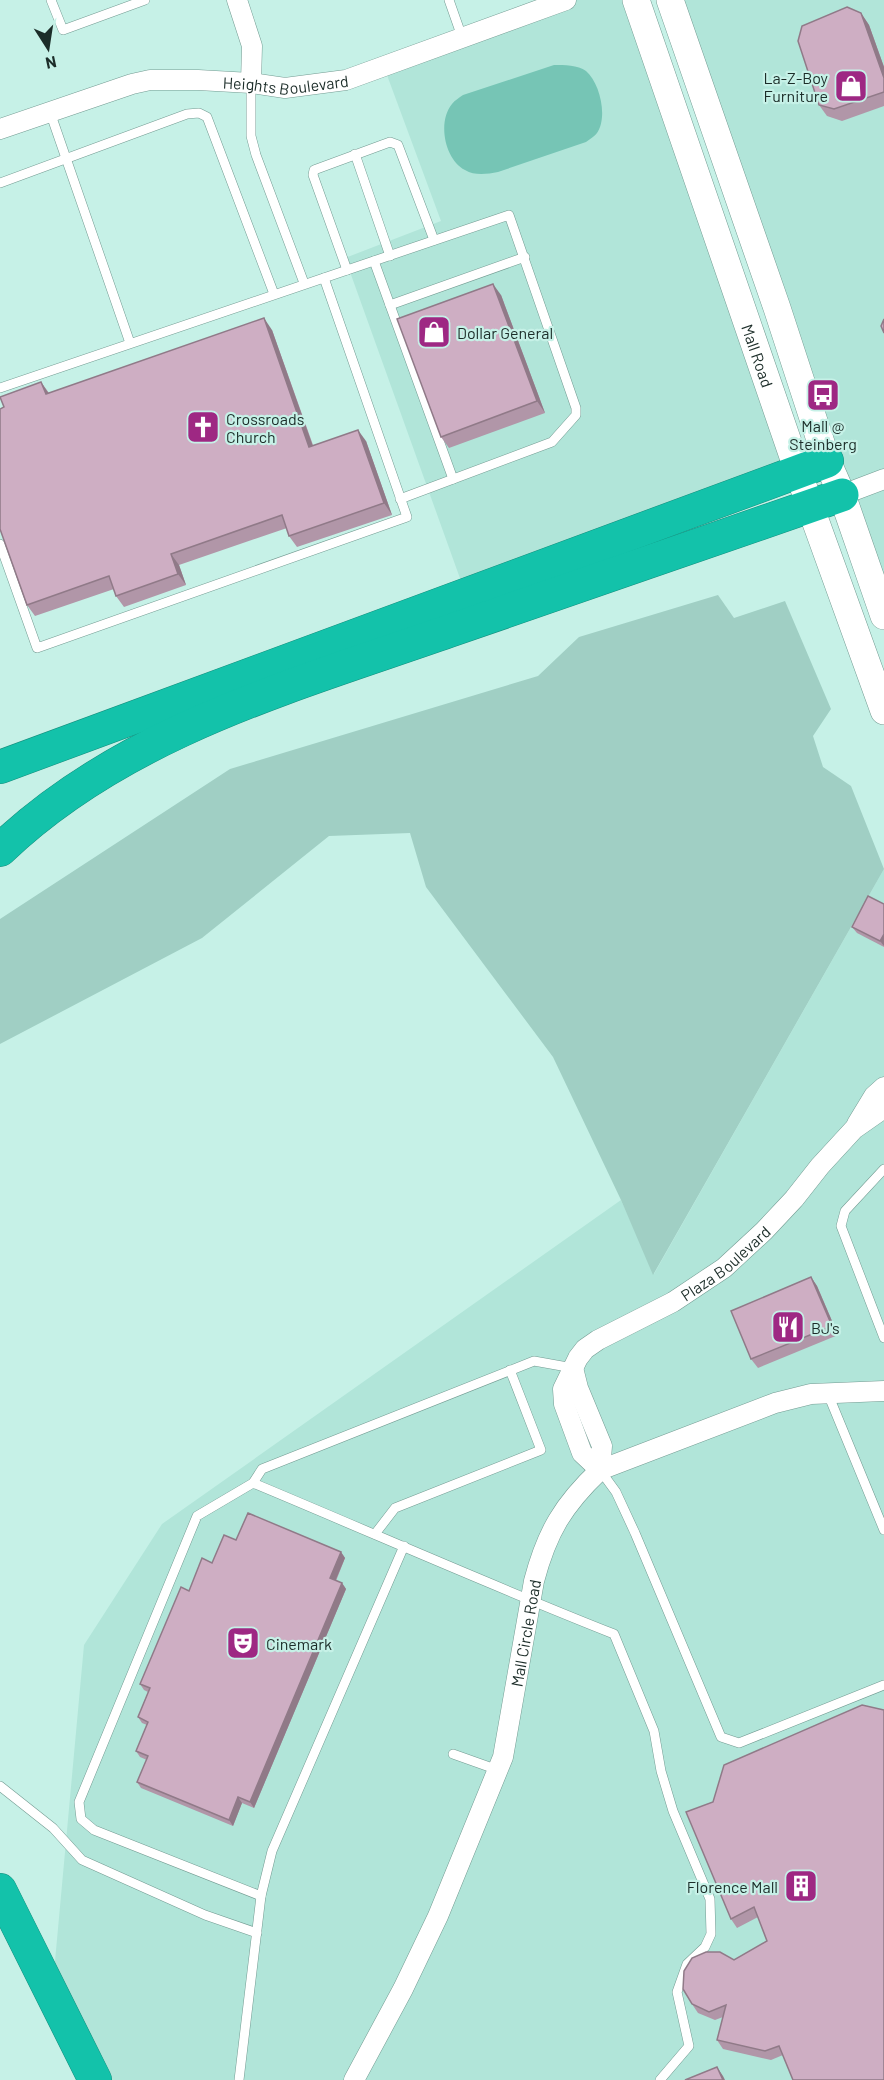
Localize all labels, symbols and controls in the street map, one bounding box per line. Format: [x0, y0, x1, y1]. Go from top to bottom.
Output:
north arrow [18, 18, 78, 78]
text: N [44, 53, 58, 74]
place label: La-Z-Boy Furniture [763, 68, 829, 105]
shop icon: La-Z-Boy Furniture [833, 68, 869, 104]
street label: Heights Boulevard [222, 70, 350, 98]
shop icon: Dollar General [416, 314, 452, 350]
street label: Mall Road [739, 321, 778, 390]
place label: Dollar General [457, 323, 553, 342]
bus stop icon: Mall @ Steinberg [805, 377, 841, 413]
church icon: Crossroads Church [185, 409, 221, 445]
place label: Crossroads Church [226, 409, 304, 446]
place label: Mall @ Steinberg [789, 416, 857, 453]
street label: Plaza Boulevard [677, 1221, 774, 1304]
restaurant icon: BJ's [770, 1309, 806, 1345]
place label: BJ's [811, 1318, 840, 1337]
street label: Mall Circle Road [506, 1578, 544, 1688]
theatre icon: Cinemark [225, 1625, 261, 1661]
place label: Cinemark [266, 1634, 332, 1653]
building icon: Florence Mall [783, 1868, 819, 1904]
place label: Florence Mall [687, 1877, 778, 1896]

